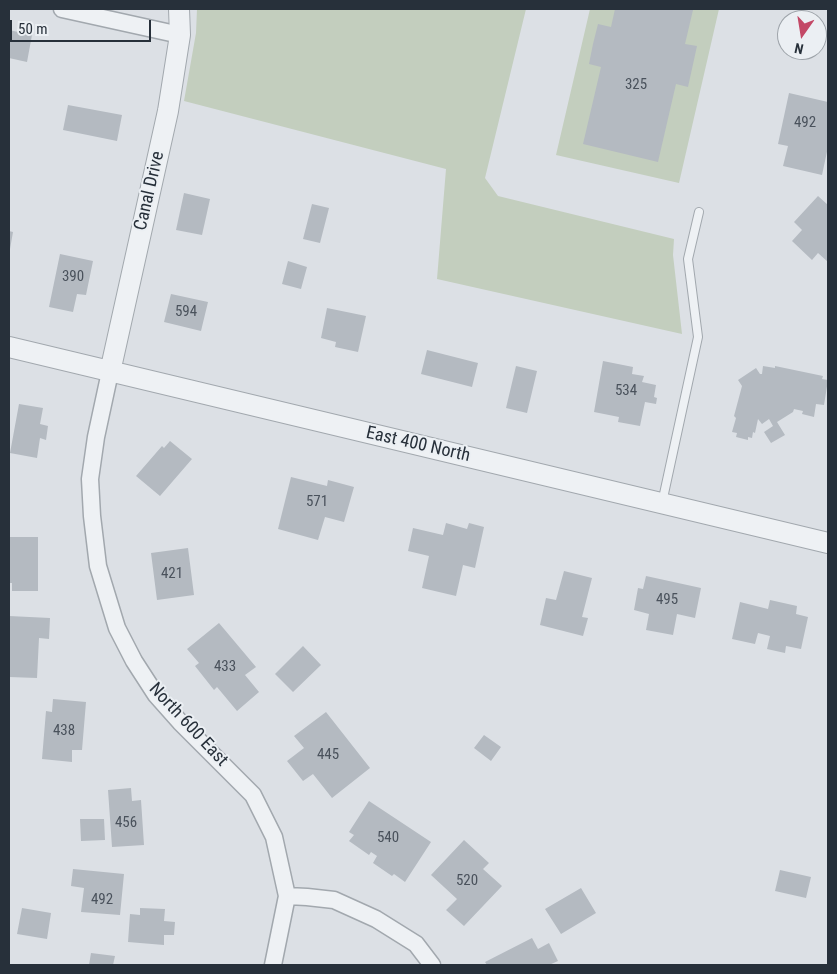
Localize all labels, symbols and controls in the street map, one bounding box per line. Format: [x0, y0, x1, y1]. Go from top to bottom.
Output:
scale bar [12, 10, 154, 42]
north arrow [777, 10, 827, 60]
text: 50 m [18, 20, 48, 38]
text: N [793, 40, 805, 57]
house number: 325 [625, 76, 647, 94]
house number: 492 [794, 114, 816, 132]
street label: Canal Drive [130, 149, 170, 233]
house number: 390 [62, 268, 84, 286]
house number: 594 [175, 303, 197, 321]
house number: 534 [615, 382, 637, 400]
street label: East 400 North [364, 423, 472, 467]
house number: 571 [306, 493, 328, 511]
house number: 421 [161, 565, 183, 583]
house number: 495 [656, 591, 678, 609]
house number: 433 [214, 658, 236, 676]
street label: North 600 East [144, 679, 232, 771]
house number: 438 [53, 722, 75, 740]
house number: 445 [317, 746, 339, 764]
house number: 456 [115, 814, 137, 832]
house number: 540 [377, 829, 399, 847]
house number: 520 [456, 872, 478, 890]
house number: 492 [91, 891, 113, 909]

